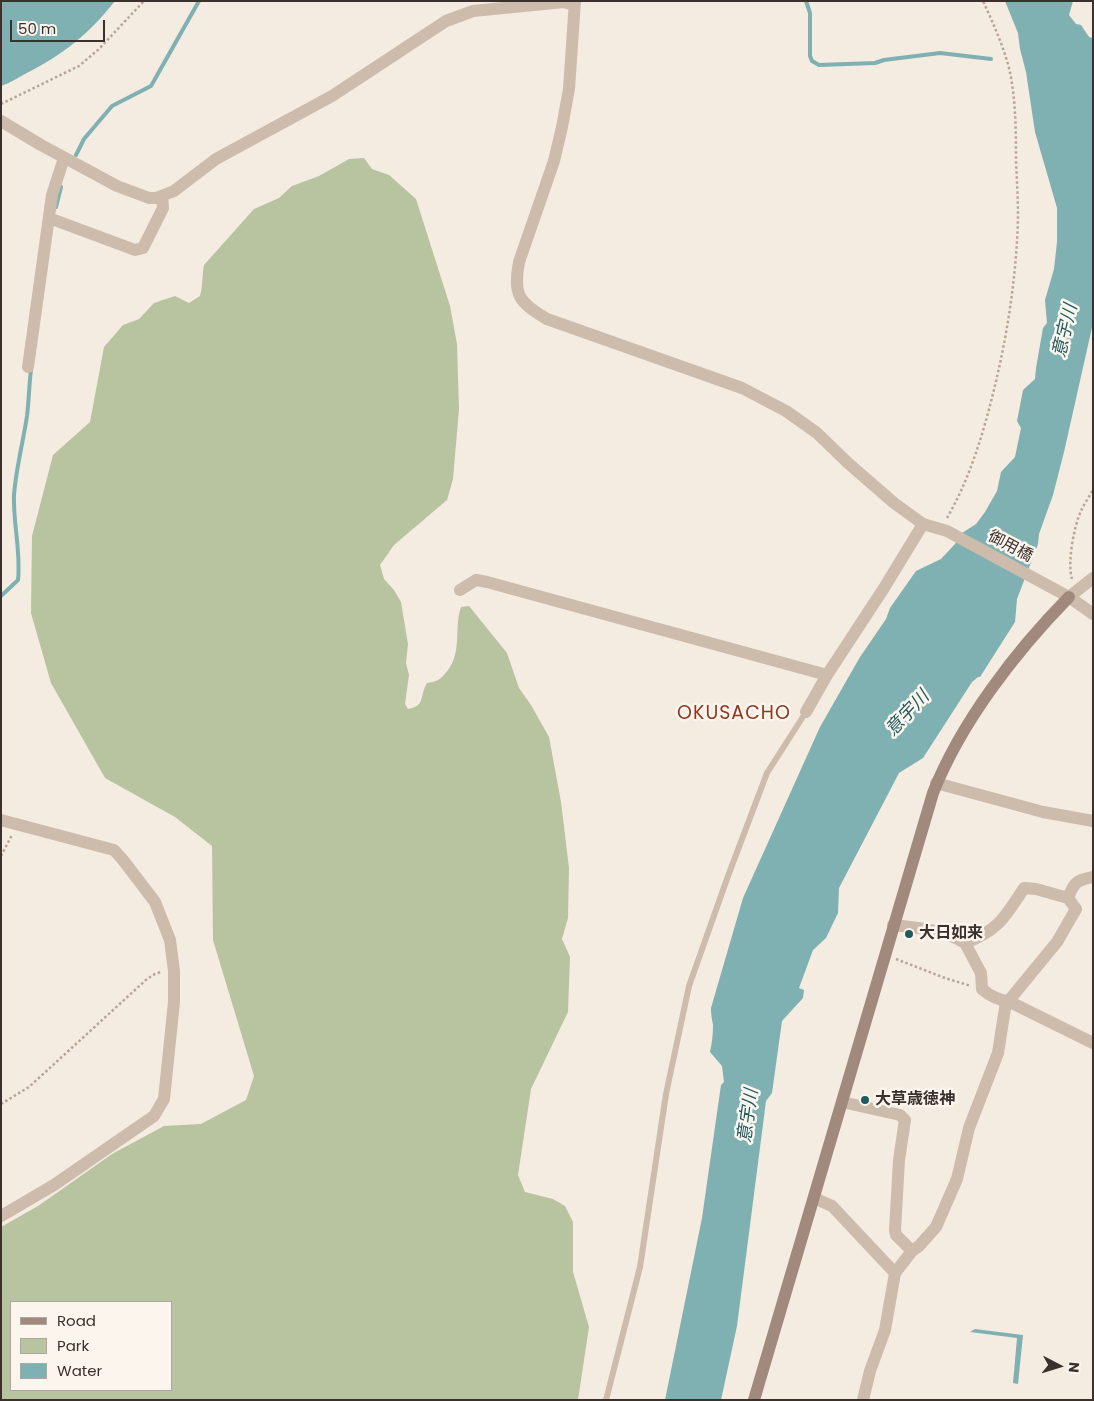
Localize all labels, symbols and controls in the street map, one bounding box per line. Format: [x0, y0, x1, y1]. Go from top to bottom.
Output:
scale bar [12, 10, 108, 42]
text: 50 m [18, 18, 56, 39]
water label: 意宇川 [1049, 302, 1083, 360]
street label: 御用橋 [984, 527, 1036, 567]
water label: 意宇川 [882, 687, 934, 741]
district label: OKUSACHO [676, 703, 792, 725]
place label: 大日如来 [919, 924, 983, 944]
marker: 大日如来 [903, 928, 915, 940]
water label: 意宇川 [735, 1088, 763, 1144]
place label: 大草歳徳神 [875, 1090, 955, 1110]
marker: 大草歳徳神 [859, 1094, 871, 1106]
legend [10, 1301, 172, 1391]
text: Road [57, 1310, 96, 1331]
text: Park [57, 1335, 89, 1356]
north arrow [1034, 1341, 1084, 1391]
text: Water [57, 1360, 102, 1381]
text: N [1064, 1361, 1084, 1373]

